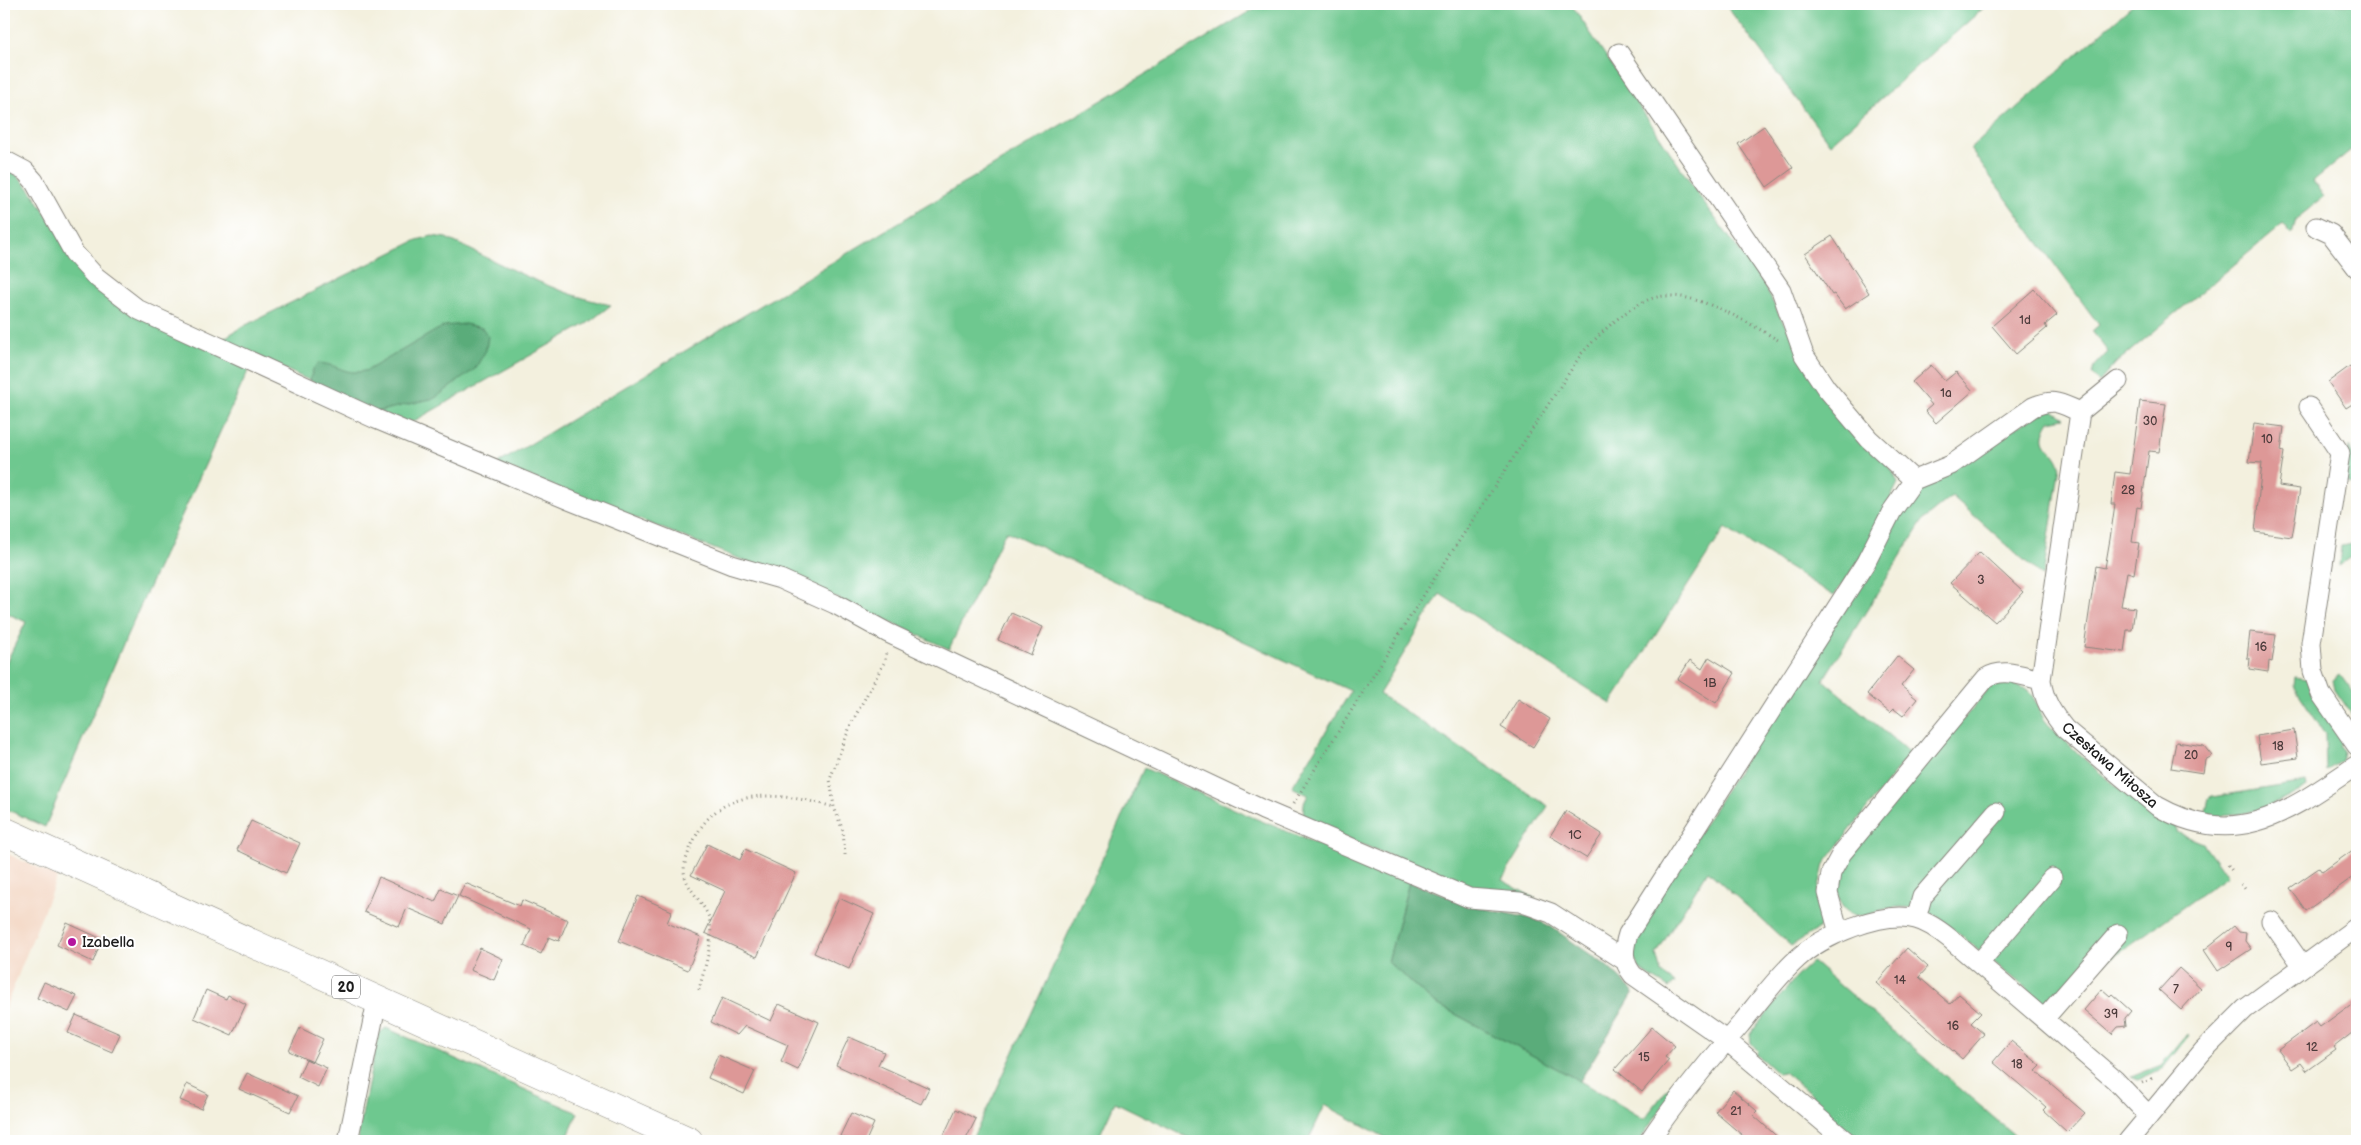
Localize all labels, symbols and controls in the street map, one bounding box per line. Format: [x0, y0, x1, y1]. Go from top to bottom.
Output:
house number: 1d [2019, 313, 2031, 328]
house number: 1a [1940, 386, 1952, 401]
house number: 30 [2143, 414, 2157, 429]
house number: 10 [2261, 432, 2273, 447]
house number: 28 [2121, 483, 2135, 498]
house number: 3 [1977, 573, 1985, 588]
house number: 16 [2255, 640, 2267, 655]
house number: 1B [1704, 676, 1716, 691]
street label: Czesława Miłosza [2057, 718, 2162, 813]
house number: 18 [2272, 739, 2284, 754]
house number: 20 [2184, 748, 2198, 763]
house number: 1C [1568, 828, 1582, 843]
place label: Izabella [82, 933, 135, 952]
marker: Izabella [66, 936, 78, 948]
house number: 9 [2226, 940, 2233, 955]
house number: 14 [1894, 973, 1907, 988]
road number: 20 [332, 976, 360, 999]
house number: 7 [2173, 982, 2179, 997]
house number: 39 [2104, 1007, 2118, 1022]
house number: 16 [1947, 1019, 1959, 1034]
house number: 12 [2306, 1040, 2318, 1055]
house number: 15 [1638, 1050, 1650, 1065]
house number: 18 [2011, 1057, 2023, 1072]
house number: 21 [1730, 1104, 1742, 1119]

